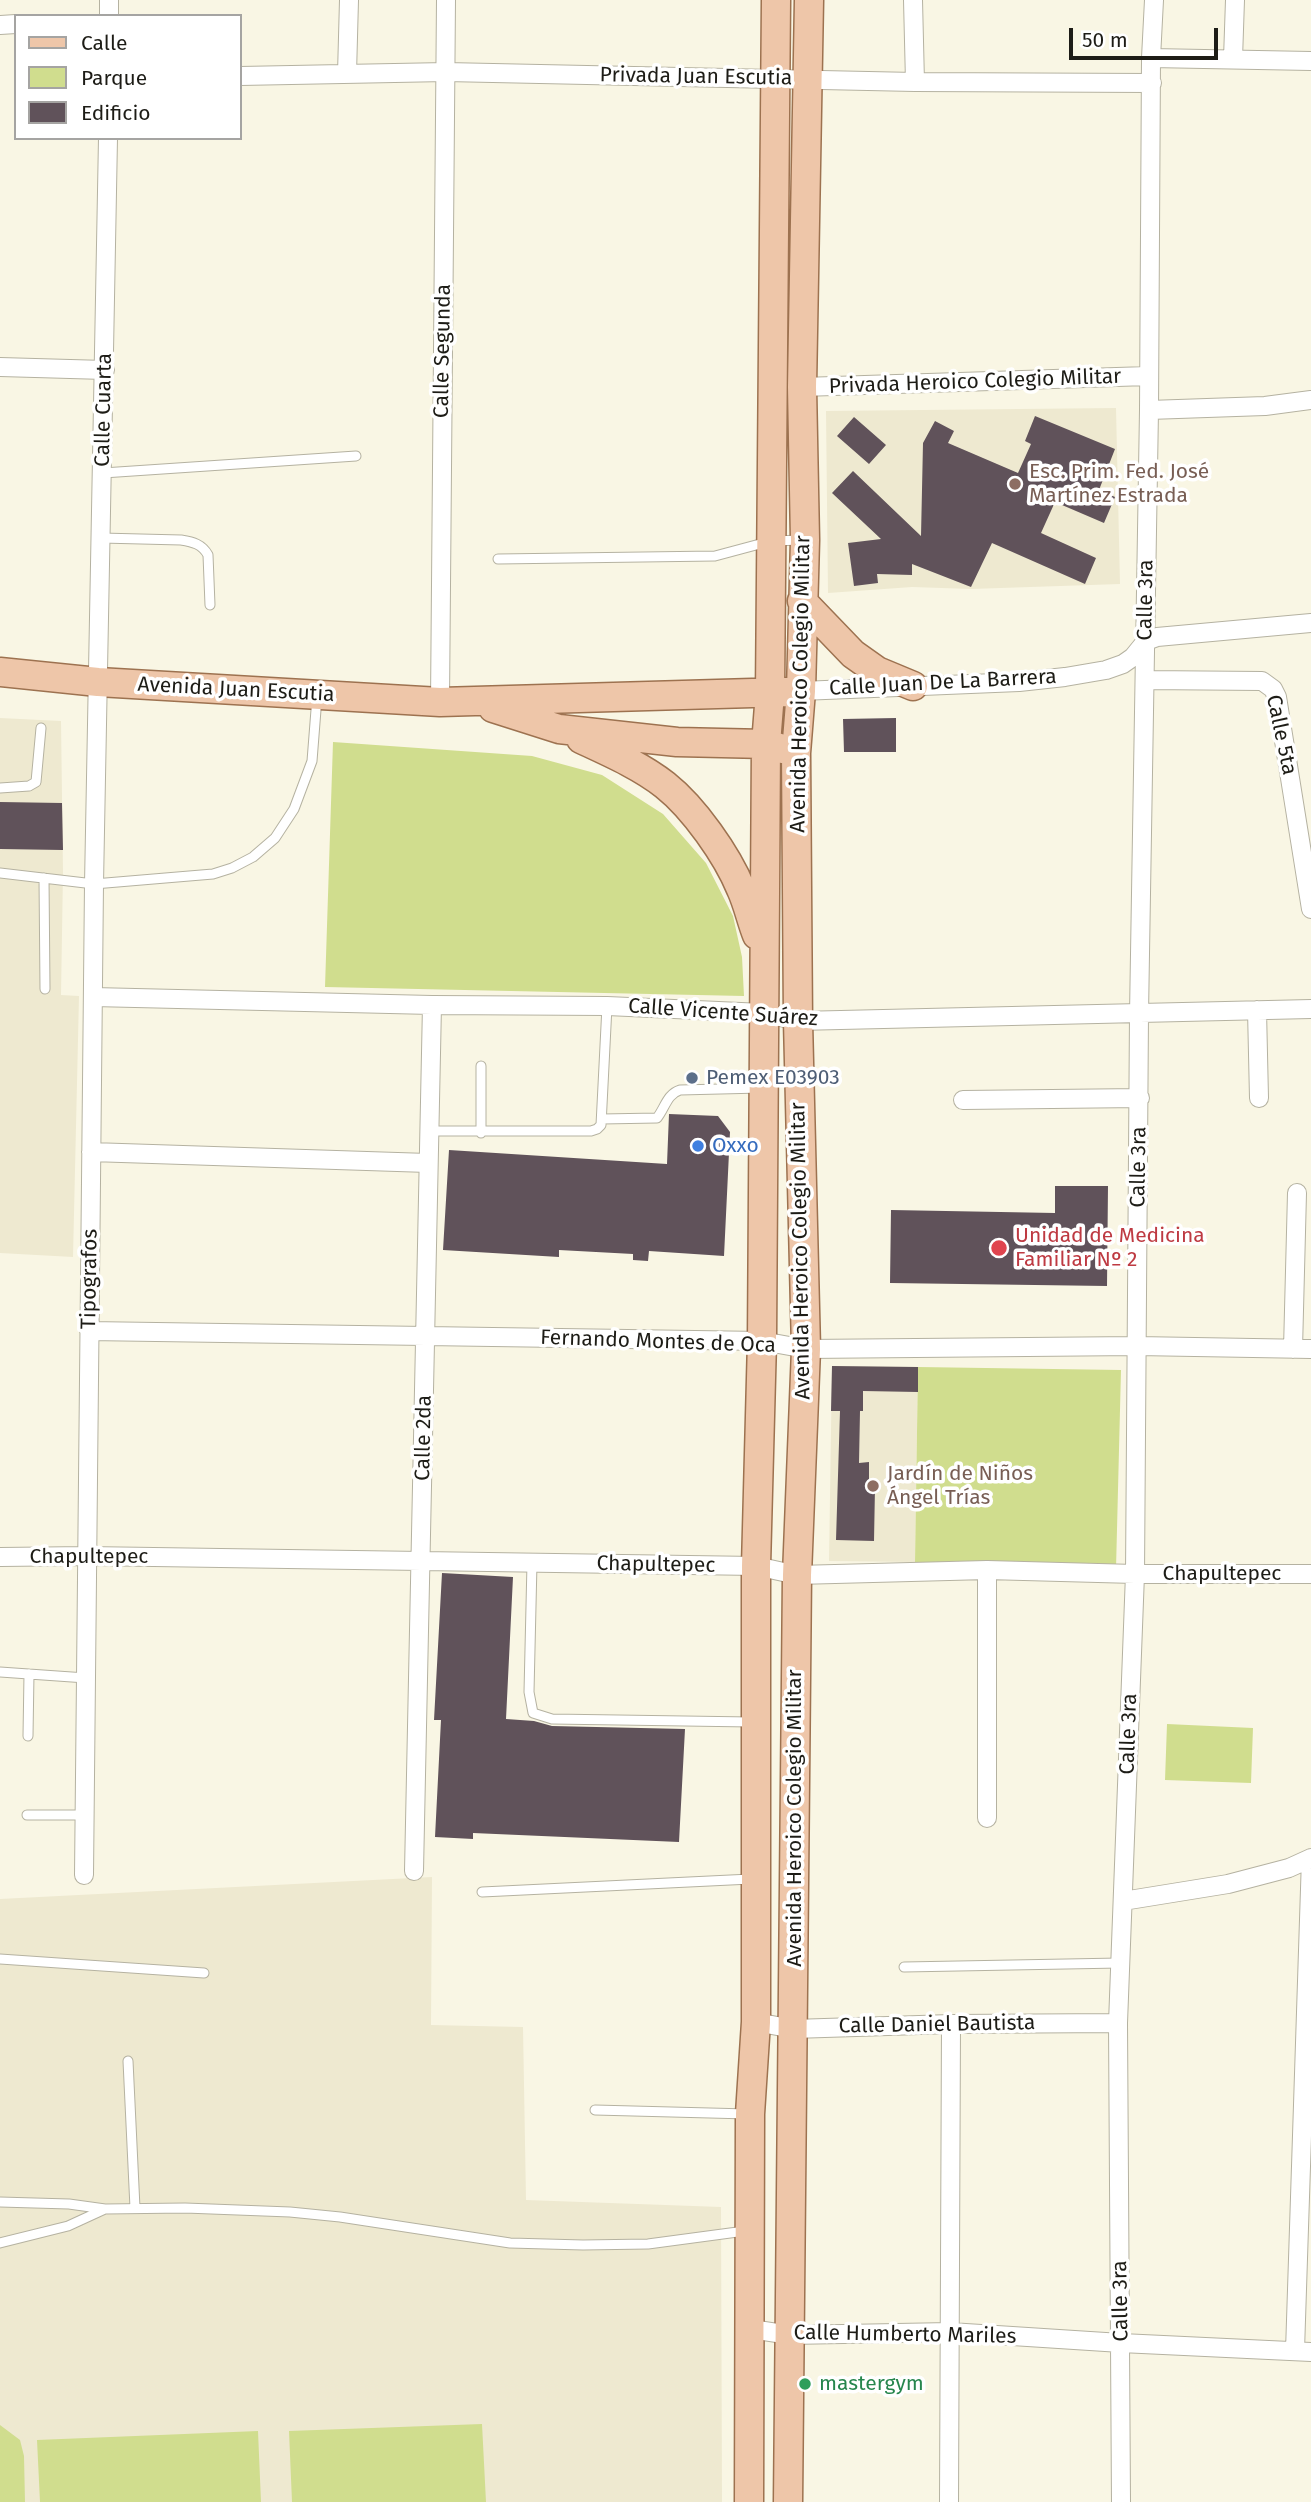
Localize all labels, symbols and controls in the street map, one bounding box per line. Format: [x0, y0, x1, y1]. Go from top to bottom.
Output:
legend [14, 14, 242, 140]
scale bar [1073, 14, 1222, 58]
text: 50 m [1082, 27, 1128, 53]
text: Calle [81, 30, 127, 56]
street label: Privada Juan Escutia [599, 63, 793, 91]
text: Parque [81, 65, 147, 91]
text: Edificio [81, 100, 151, 126]
street label: Calle Segunda [429, 284, 457, 418]
street label: Calle Cuarta [90, 353, 118, 467]
street label: Privada Heroico Colegio Militar [828, 364, 1122, 400]
place label: Esc. Prim. Fed. José Martínez Estrada [1029, 459, 1209, 509]
marker: Esc. Prim. Fed. José Martínez Estrada [1007, 476, 1023, 492]
street label: Avenida Heroico Colegio Militar [786, 535, 816, 833]
street label: Calle 3ra [1133, 559, 1159, 641]
street label: Calle Juan De La Barrera [829, 664, 1057, 702]
street label: Avenida Juan Escutia [137, 672, 335, 708]
street label: Calle 5ta [1260, 693, 1302, 777]
street label: Calle Vicente Suárez [627, 994, 819, 1032]
place label: Pemex E03903 [706, 1065, 840, 1091]
marker: Pemex E03903 [684, 1070, 700, 1086]
street label: Avenida Heroico Colegio Militar [786, 1102, 816, 1400]
street label: Calle 3ra [1126, 1126, 1152, 1208]
place label: Oxxo [712, 1133, 759, 1159]
marker: Oxxo [690, 1138, 706, 1154]
place label: Unidad de Medicina Familiar Nº 2 [1015, 1223, 1205, 1273]
street label: Tipografos [77, 1229, 103, 1329]
marker: Unidad de Medicina Familiar Nº 2 [989, 1238, 1009, 1258]
street label: Fernando Montes de Oca [540, 1325, 776, 1359]
street label: Calle 2da [411, 1395, 437, 1481]
place label: Jardín de Niños Ángel Trías [887, 1461, 1033, 1511]
marker: Jardín de Niños Ángel Trías [865, 1478, 881, 1494]
street label: Chapultepec [30, 1544, 148, 1570]
street label: Chapultepec [596, 1551, 716, 1579]
street label: Chapultepec [1163, 1561, 1281, 1587]
street label: Avenida Heroico Colegio Militar [782, 1669, 808, 1967]
street label: Calle 3ra [1115, 1693, 1143, 1775]
street label: Calle Daniel Bautista [838, 2011, 1036, 2039]
street label: Calle 3ra [1108, 2260, 1134, 2342]
street label: Calle Humberto Mariles [793, 2320, 1017, 2350]
place label: mastergym [819, 2371, 924, 2397]
marker: mastergym [797, 2376, 813, 2392]

